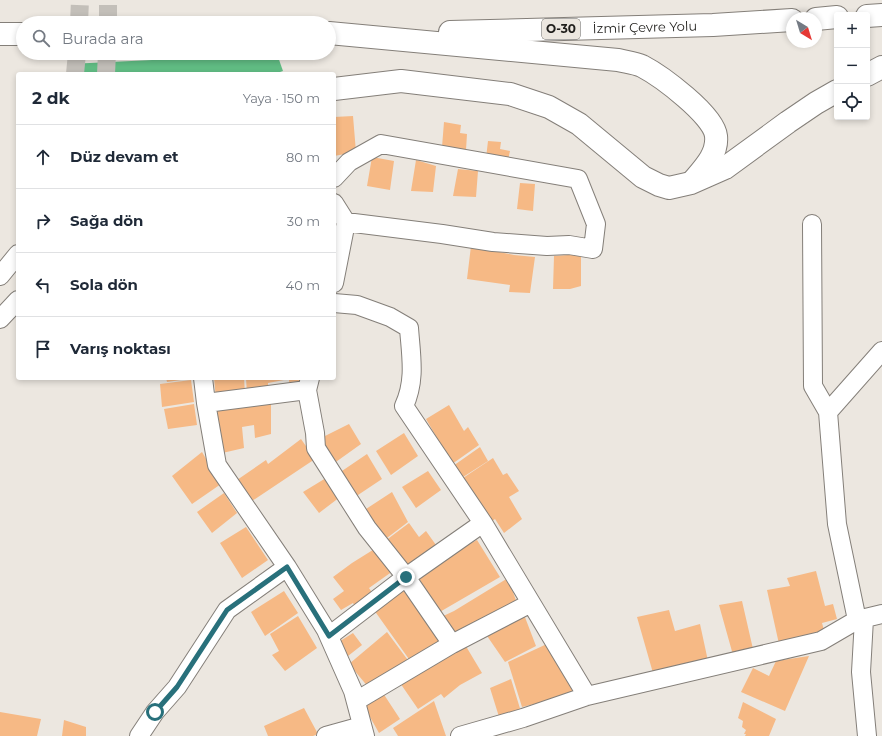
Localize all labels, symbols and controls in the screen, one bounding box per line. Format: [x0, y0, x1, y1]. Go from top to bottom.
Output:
north arrow [786, 12, 822, 48]
map controls [834, 12, 870, 120]
button: + [834, 12, 870, 48]
search box [16, 16, 336, 60]
street label: İzmir Çevre Yolu [593, 17, 697, 36]
road number: O-30 [542, 19, 580, 39]
icon: search [30, 27, 52, 49]
text: Burada ara [62, 29, 144, 48]
button: − [834, 48, 870, 84]
button: locate [834, 84, 870, 120]
text: 2 dk [32, 88, 70, 108]
text: Yaya · 150 m [243, 90, 320, 106]
icon: ahead [32, 146, 54, 168]
text: Düz devam et [70, 147, 179, 166]
text: 80 m [286, 149, 320, 165]
icon: right [32, 210, 54, 232]
text: Sağa dön [70, 211, 143, 230]
text: 30 m [287, 213, 320, 229]
icon: left [32, 274, 54, 296]
text: Sola dön [70, 275, 138, 294]
text: 40 m [286, 277, 320, 293]
icon: arrive [32, 338, 54, 360]
text: Varış noktası [70, 339, 171, 358]
route end [397, 568, 415, 586]
route start [146, 703, 164, 721]

